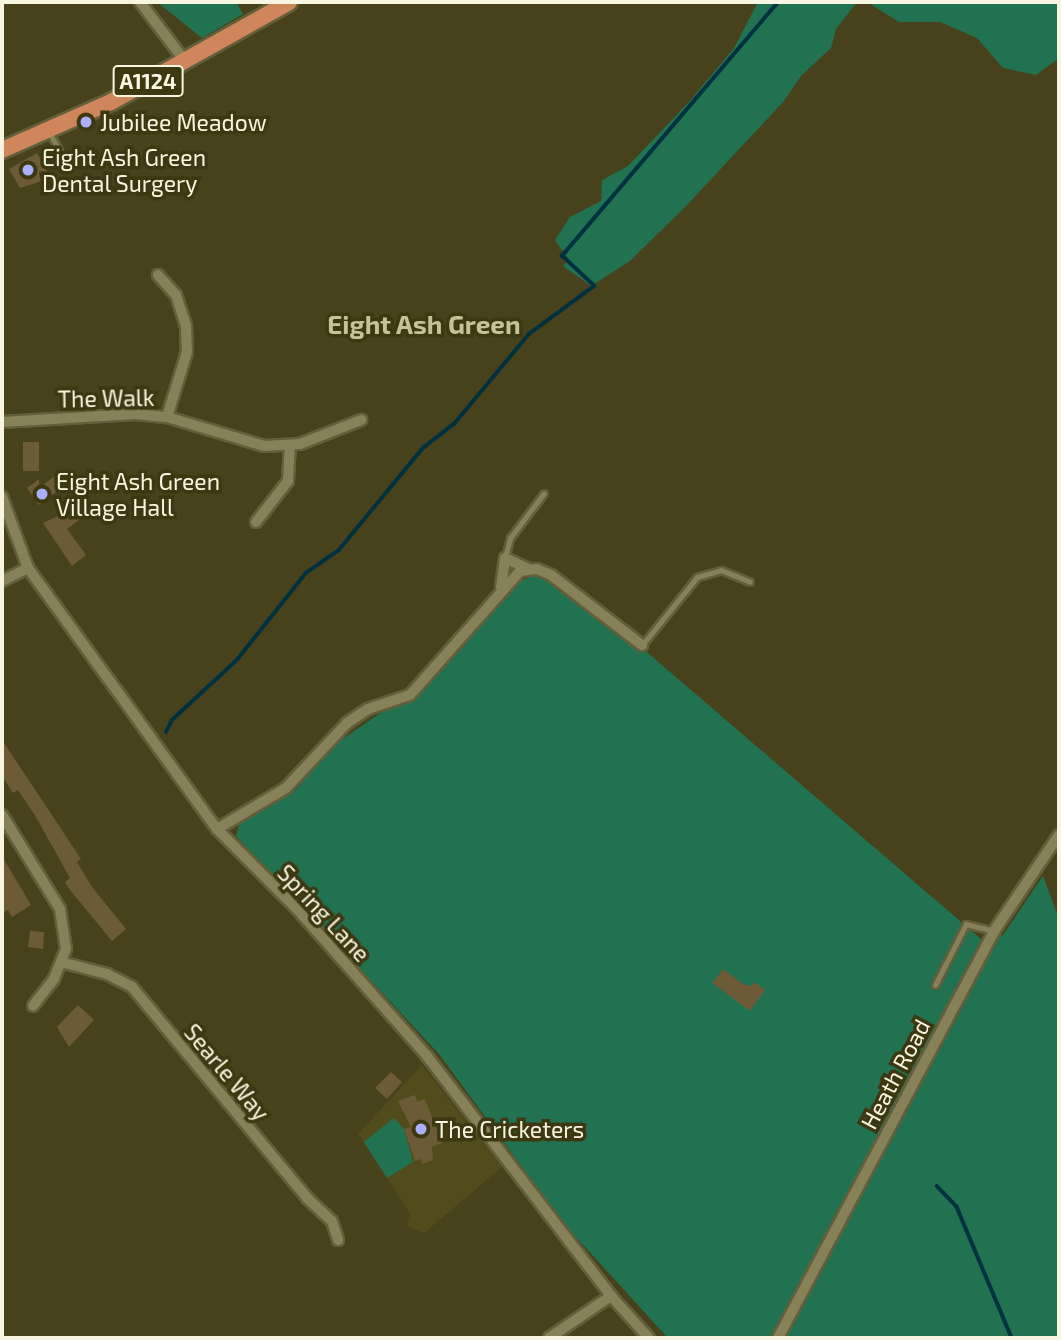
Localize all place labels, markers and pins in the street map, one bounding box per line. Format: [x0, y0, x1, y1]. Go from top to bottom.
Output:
place label: Jubilee Meadow [100, 108, 267, 136]
marker: Jubilee Meadow [78, 114, 94, 130]
place label: Eight Ash Green Dental Surgery [42, 143, 207, 197]
marker: Eight Ash Green Dental Surgery [20, 162, 36, 178]
place label: Eight Ash Green Village Hall [56, 467, 221, 521]
marker: Eight Ash Green Village Hall [34, 486, 50, 502]
place label: The Cricketers [435, 1115, 584, 1143]
marker: The Cricketers [413, 1121, 429, 1137]

